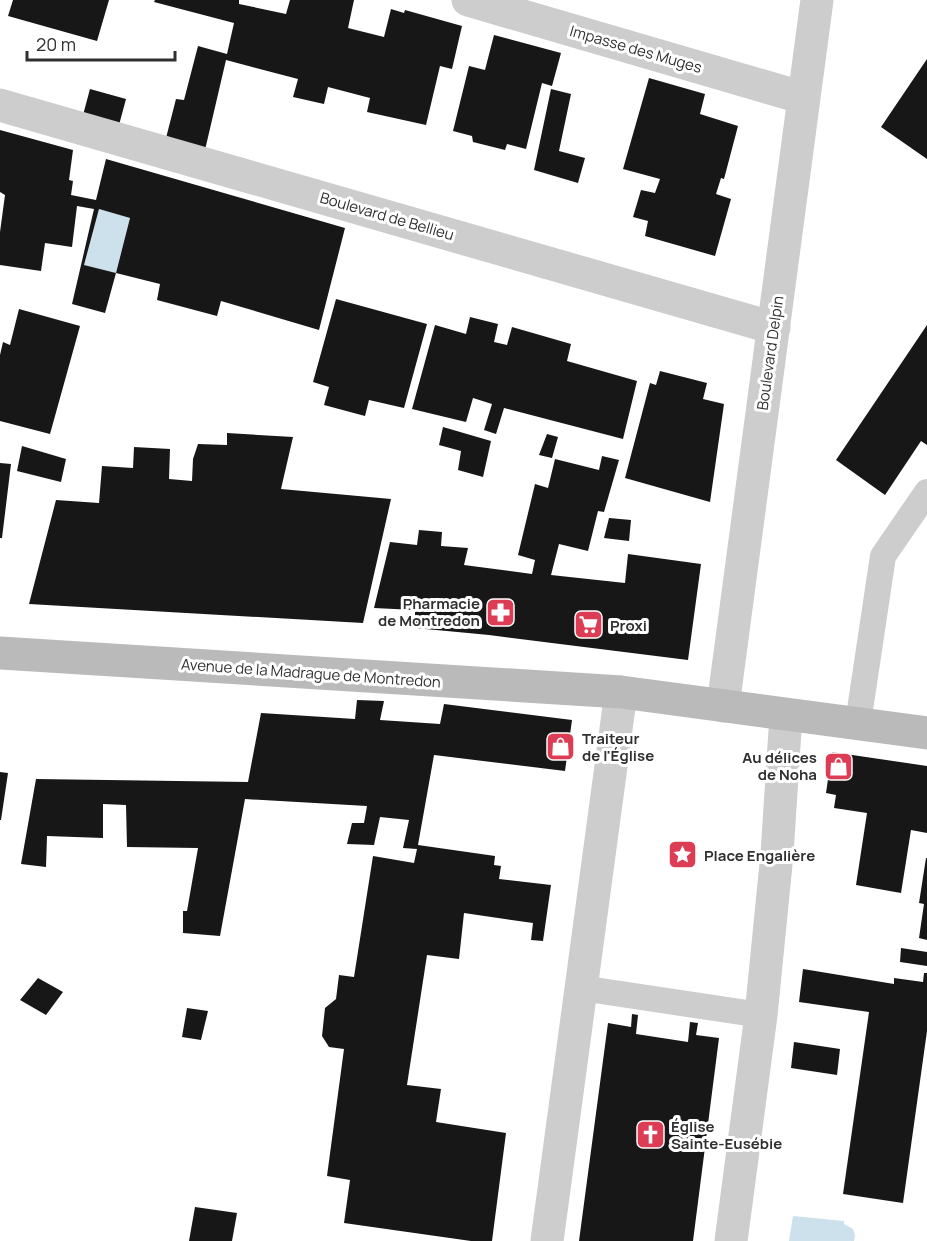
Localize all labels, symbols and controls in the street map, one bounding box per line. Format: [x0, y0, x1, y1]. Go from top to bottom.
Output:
street label: Impasse des Muges [567, 20, 705, 78]
scale bar [27, 24, 176, 62]
text: 20 m [36, 32, 76, 56]
street label: Boulevard de Bellieu [318, 187, 456, 245]
street label: Boulevard Delpin [752, 294, 788, 412]
place label: Pharmacie de Montredon [378, 593, 480, 631]
pharmacy icon: Pharmacie de Montredon [485, 596, 517, 628]
supermarket icon: Proxi [573, 609, 605, 641]
place label: Proxi [610, 615, 647, 636]
street label: Avenue de la Madrague de Montredon [180, 653, 442, 693]
place label: Traiteur de l'Église [582, 728, 654, 766]
shop icon: Traiteur de l'Église [545, 731, 577, 763]
place label: Au délices de Noha [742, 747, 817, 785]
shop icon: Au délices de Noha [822, 750, 854, 782]
place icon: Place Engalière [667, 839, 699, 871]
place label: Place Engalière [704, 845, 815, 866]
place label: Église Sainte-Eusébie [671, 1116, 782, 1154]
church icon: Église Sainte-Eusébie [634, 1119, 666, 1151]

